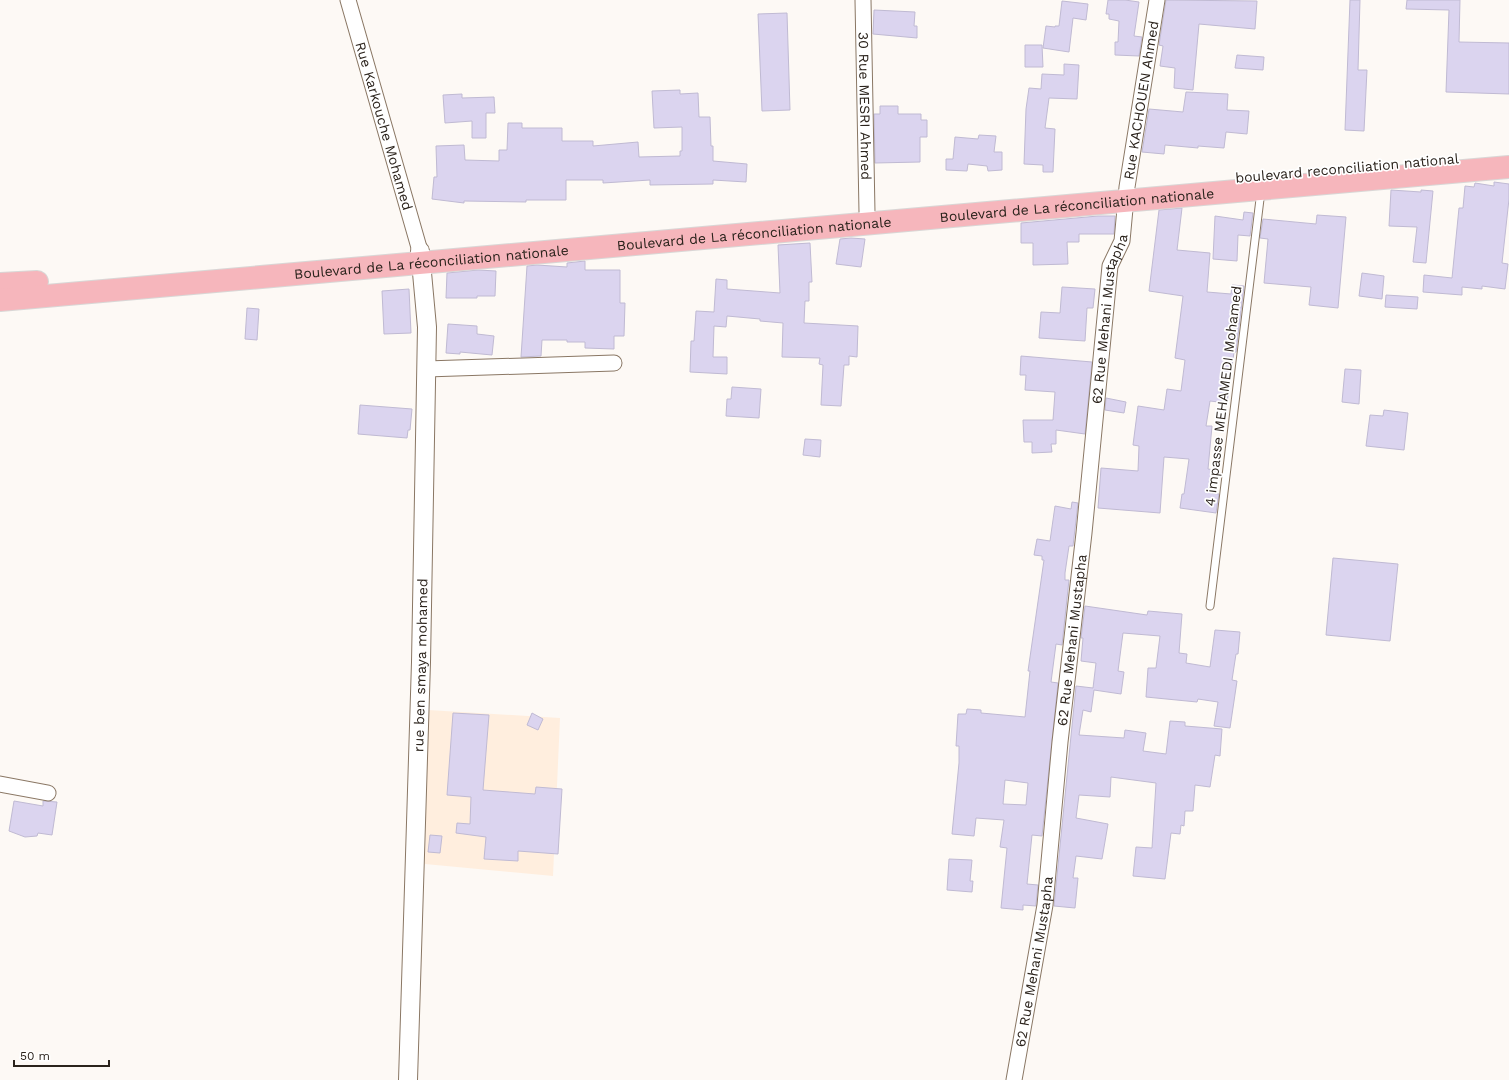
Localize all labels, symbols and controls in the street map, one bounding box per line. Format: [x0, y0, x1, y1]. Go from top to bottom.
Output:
street label: Rue KACHOUEN Ahmed [1120, 20, 1162, 181]
street label: 30 Rue MESRI Ahmed [856, 32, 874, 180]
street label: Rue Karkouche Mohamed [352, 40, 416, 212]
street label: boulevard reconciliation national [1235, 150, 1460, 186]
street label: Boulevard de La réconciliation nationale [939, 185, 1215, 225]
street label: Boulevard de La réconciliation nationale [616, 213, 892, 254]
street label: 62 Rue Mehani Mustapha [1089, 234, 1131, 405]
street label: Boulevard de La réconciliation nationale [293, 242, 569, 282]
street label: 4 impasse MEHAMEDI Mohamed [1202, 285, 1244, 507]
street label: 62 Rue Mehani Mustapha [1054, 553, 1090, 727]
street label: rue ben smaya mohamed [410, 578, 430, 752]
street label: 62 Rue Mehani Mustapha [1012, 876, 1056, 1048]
scale bar [14, 1042, 109, 1068]
text: 50 m [20, 1049, 50, 1063]

